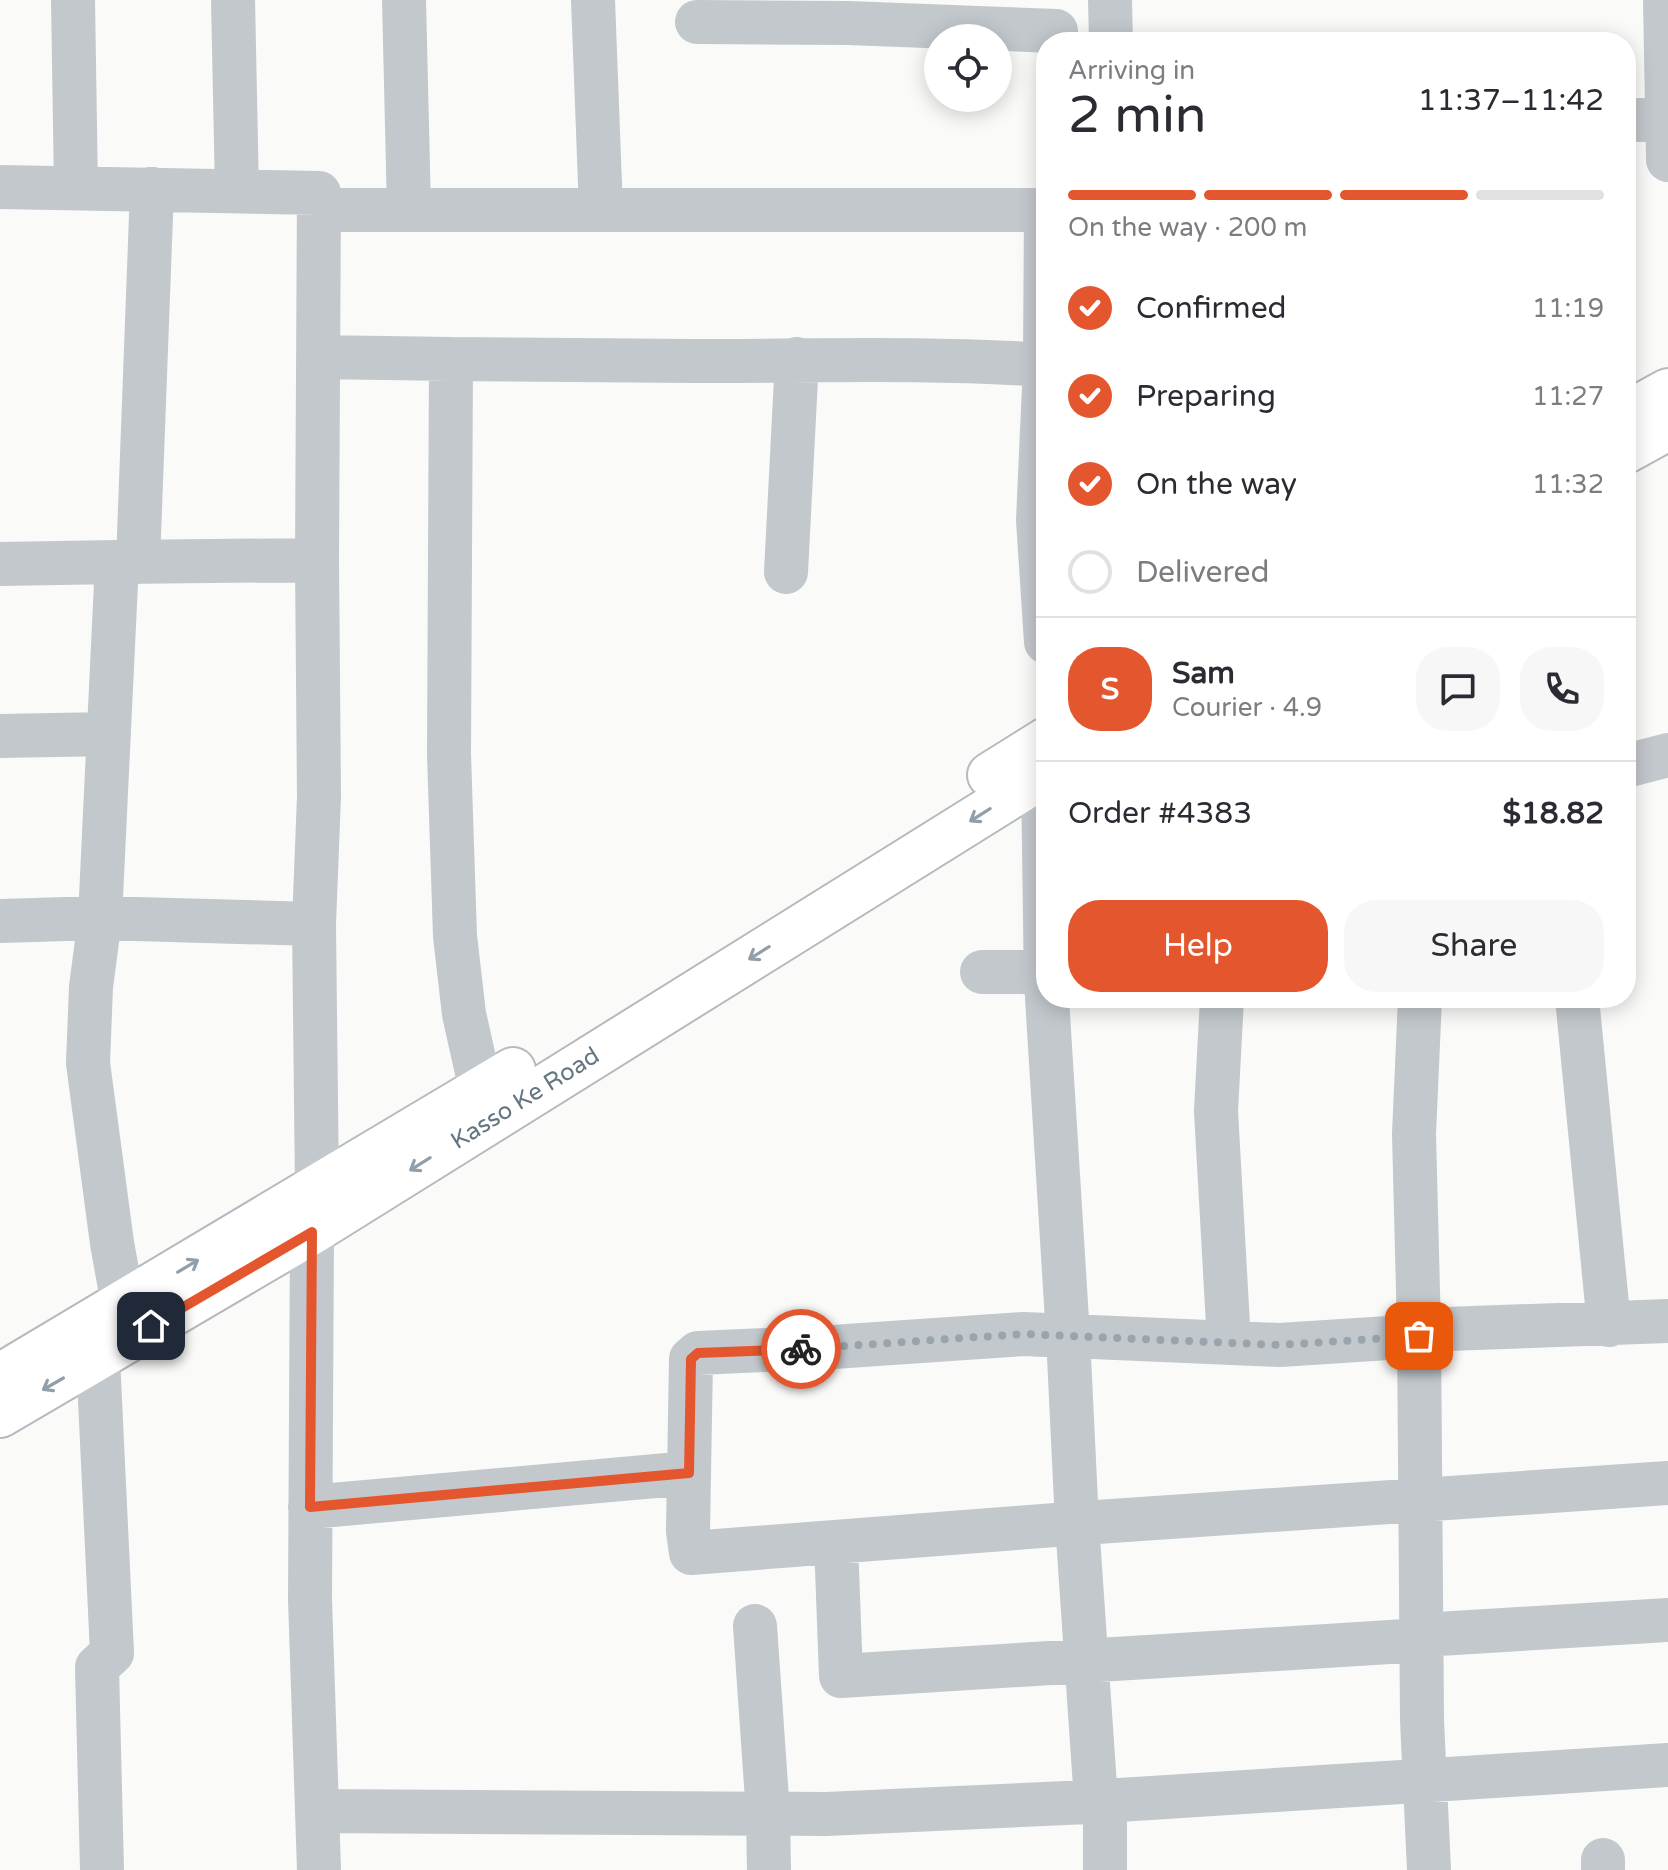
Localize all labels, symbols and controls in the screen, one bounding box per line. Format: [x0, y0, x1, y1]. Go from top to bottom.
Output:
map controls [924, 24, 1012, 112]
button: locate [924, 24, 1012, 112]
text: Arriving in [1068, 55, 1195, 86]
text: 11:37–11:42 [1418, 82, 1604, 119]
text: 2 min [1068, 84, 1207, 147]
text: On the way · 200 m [1068, 212, 1307, 243]
icon: check [1068, 286, 1112, 330]
text: Confirmed [1136, 290, 1287, 327]
text: 11:19 [1532, 293, 1604, 324]
icon: check [1068, 374, 1112, 418]
text: Preparing [1136, 378, 1276, 415]
text: 11:27 [1532, 381, 1604, 412]
icon: check [1068, 462, 1112, 506]
text: On the way [1136, 466, 1297, 503]
text: 11:32 [1532, 469, 1604, 500]
text: Delivered [1136, 554, 1270, 591]
button: chat [1416, 647, 1500, 731]
button: phone [1520, 647, 1604, 731]
text: Sam [1172, 655, 1235, 692]
text: S [1101, 671, 1119, 708]
text: Courier · 4.9 [1172, 692, 1322, 723]
text: Order #4383 [1068, 795, 1252, 832]
text: $18.82 [1503, 795, 1604, 832]
one-way arrow [969, 808, 992, 824]
button: Help [1068, 900, 1328, 992]
button: Share [1344, 900, 1604, 992]
one-way arrow [748, 945, 771, 961]
street label: Kasso Ke Road [446, 1041, 605, 1156]
one-way arrow [409, 1157, 432, 1173]
one-way arrow [176, 1257, 199, 1273]
pin [117, 1292, 185, 1360]
pin [1385, 1302, 1453, 1370]
icon: home [129, 1304, 173, 1348]
courier [761, 1309, 841, 1389]
icon: bag [1397, 1314, 1441, 1358]
icon: bike [779, 1327, 823, 1371]
one-way arrow [41, 1377, 65, 1392]

